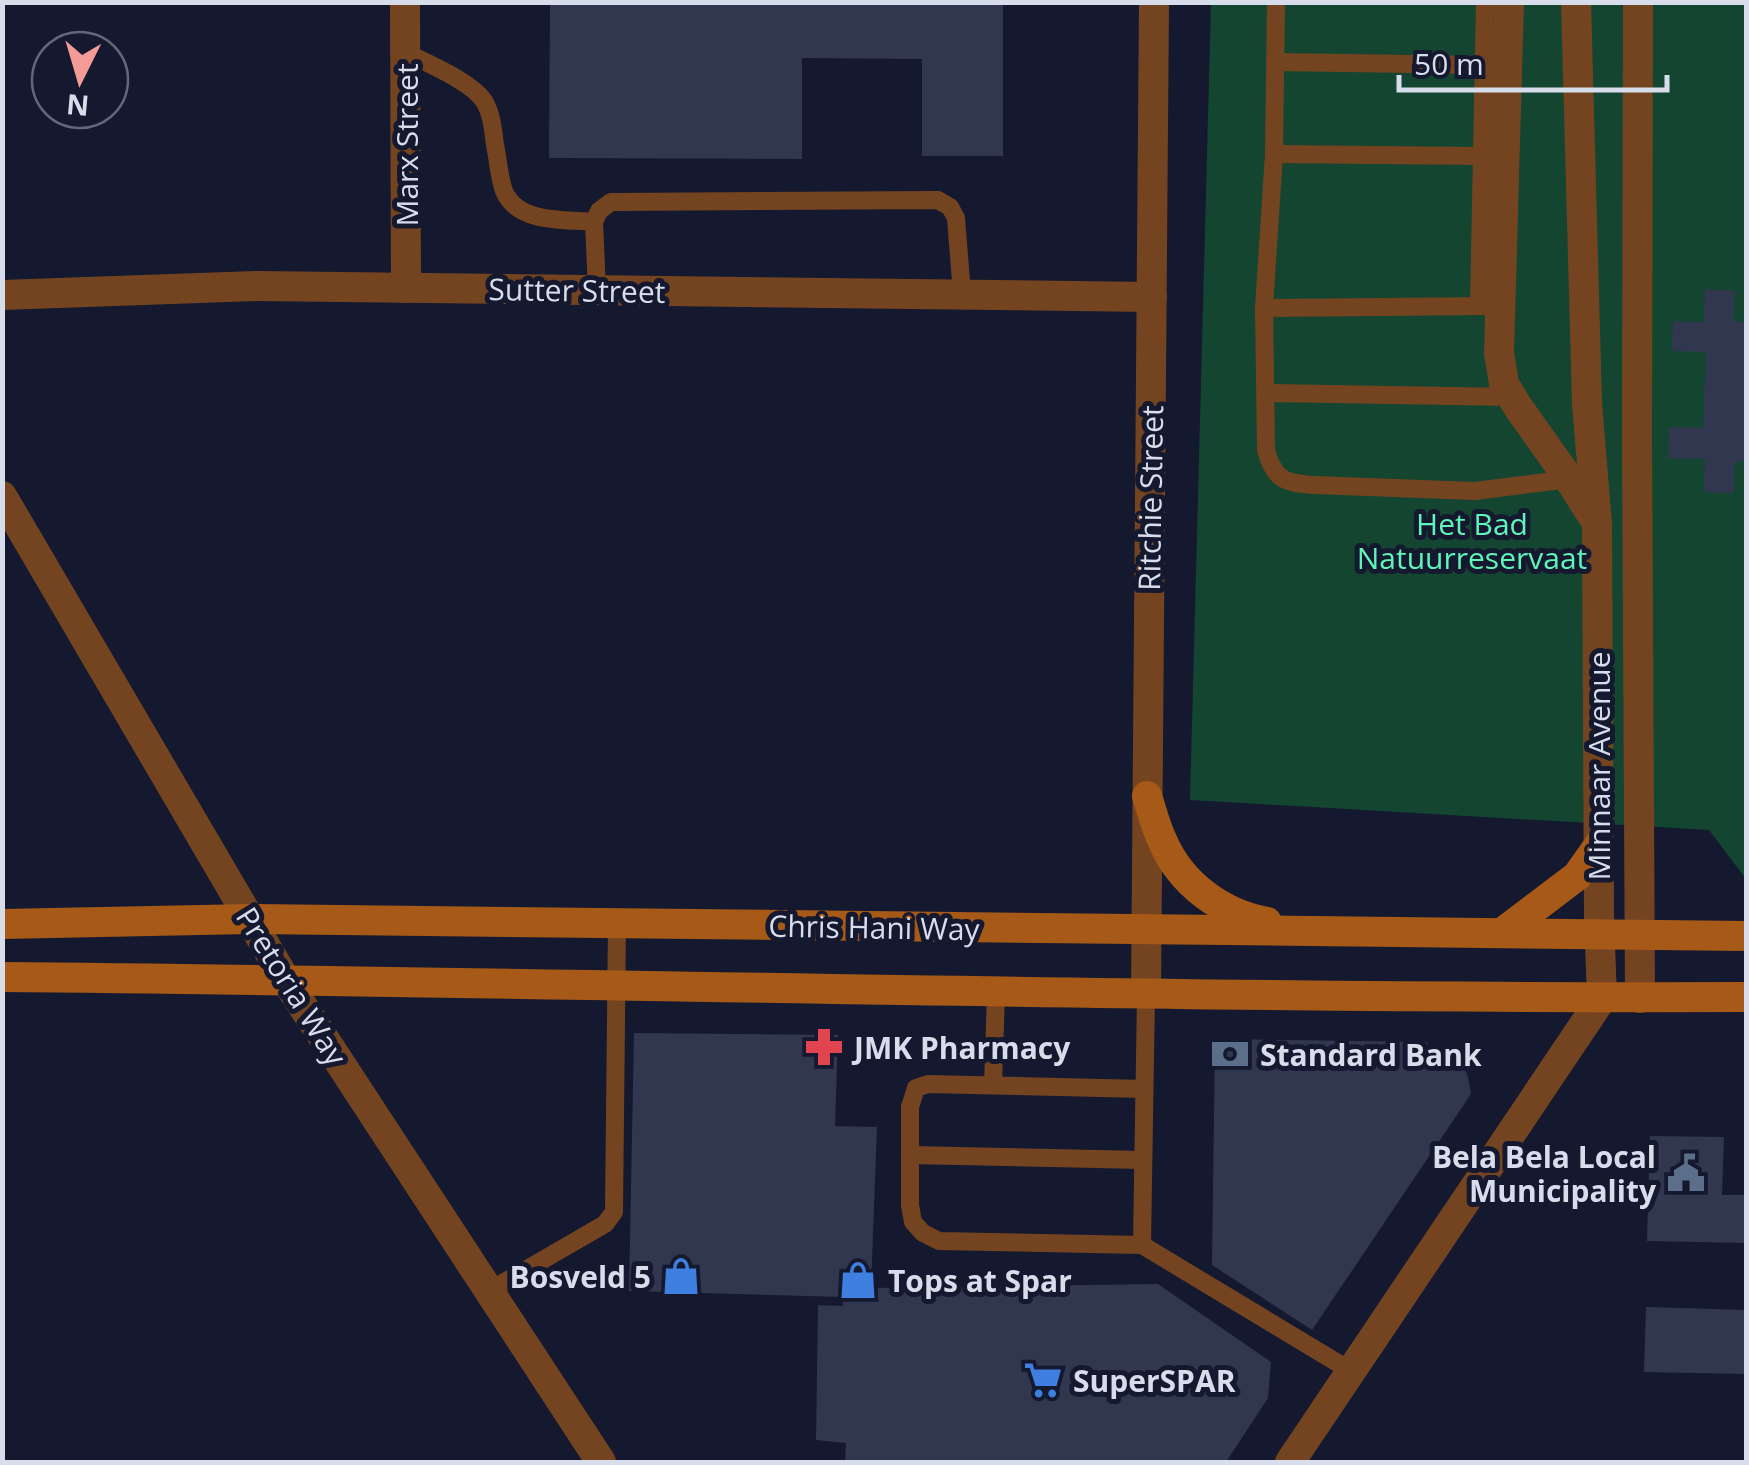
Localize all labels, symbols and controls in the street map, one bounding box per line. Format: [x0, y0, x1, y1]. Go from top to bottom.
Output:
north arrow [30, 30, 130, 130]
scale bar [1399, 30, 1666, 92]
text: 50 m [1414, 43, 1484, 84]
street label: Marx Street [386, 63, 427, 227]
text: N [65, 86, 91, 126]
street label: Sutter Street [488, 268, 666, 312]
street label: Ritchie Street [1128, 405, 1172, 591]
park label: Het Bad Natuurreservaat [1357, 503, 1587, 578]
street label: Minnaar Avenue [1578, 651, 1619, 881]
street label: Pretoria Way [227, 899, 357, 1074]
street label: Chris Hani Way [768, 905, 981, 949]
pharmacy icon: JMK Pharmacy [803, 1026, 845, 1068]
place label: JMK Pharmacy [851, 1027, 1071, 1068]
bank icon: Standard Bank [1209, 1033, 1251, 1075]
place label: Standard Bank [1260, 1034, 1482, 1075]
place label: Bela Bela Local Municipality [1432, 1136, 1657, 1211]
public building icon: Bela Bela Local Municipality [1665, 1152, 1707, 1194]
shop icon: Bosveld 5 [660, 1255, 702, 1297]
place label: Bosveld 5 [509, 1256, 651, 1297]
shop icon: Tops at Spar [837, 1259, 879, 1301]
place label: Tops at Spar [888, 1260, 1072, 1301]
supermarket icon: SuperSPAR [1022, 1359, 1064, 1401]
place label: SuperSPAR [1073, 1360, 1236, 1401]

